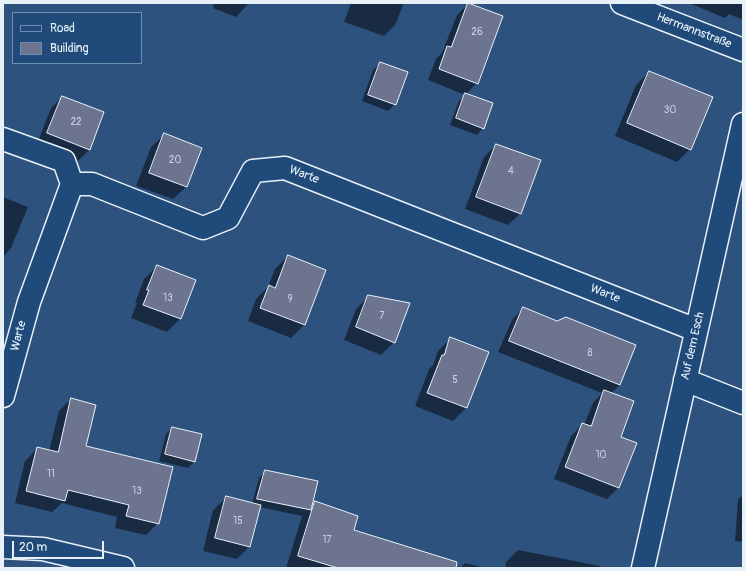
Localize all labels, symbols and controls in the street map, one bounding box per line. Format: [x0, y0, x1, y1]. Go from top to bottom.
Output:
street label: Hermannstraße [655, 10, 733, 52]
legend [12, 12, 142, 64]
text: Road [50, 21, 75, 36]
house number: 26 [471, 26, 483, 38]
text: Building [50, 41, 89, 56]
house number: 30 [664, 104, 676, 116]
house number: 22 [70, 116, 82, 128]
house number: 20 [169, 154, 181, 166]
street label: Warte [287, 163, 321, 187]
house number: 4 [508, 165, 514, 177]
street label: Warte [588, 282, 622, 306]
house number: 13 [163, 292, 173, 304]
house number: 9 [287, 293, 293, 305]
house number: 7 [379, 310, 385, 322]
street label: Auf dem Esch [678, 311, 708, 381]
street label: Warte [8, 319, 30, 353]
house number: 8 [587, 347, 593, 359]
house number: 5 [452, 374, 458, 386]
house number: 10 [596, 449, 606, 461]
house number: 11 [47, 468, 55, 480]
house number: 13 [132, 485, 142, 497]
house number: 15 [233, 515, 243, 527]
scale bar [14, 533, 106, 559]
house number: 17 [322, 534, 332, 546]
text: 20 m [19, 540, 47, 555]

